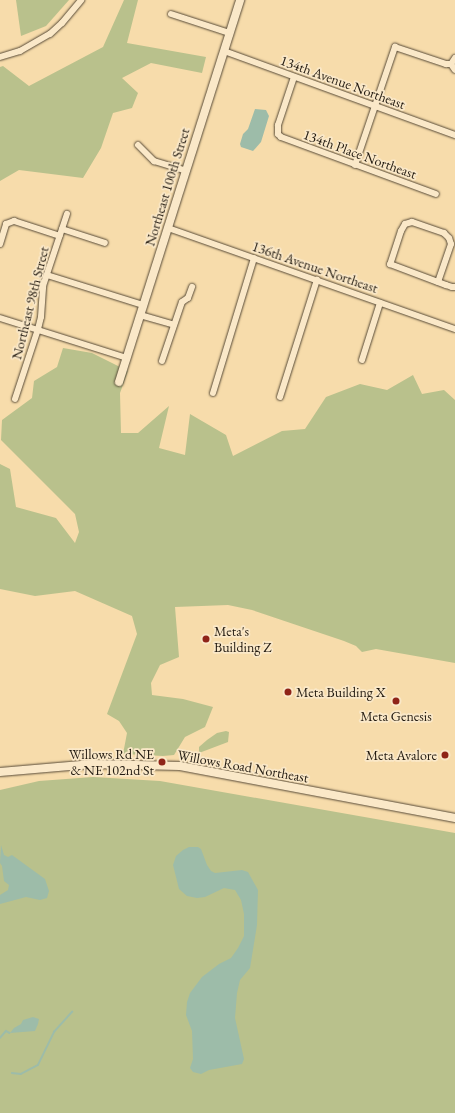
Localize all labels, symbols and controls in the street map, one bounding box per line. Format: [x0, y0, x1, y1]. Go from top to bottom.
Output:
street label: 134th Avenue Northeast [278, 52, 408, 112]
street label: Northeast 100th Street [141, 126, 193, 248]
street label: 134th Place Northeast [301, 126, 419, 182]
street label: 136th Avenue Northeast [250, 238, 380, 296]
street label: Northeast 98th Street [8, 245, 52, 361]
place label: Meta's Building Z [214, 623, 272, 656]
marker: Meta's Building Z [201, 634, 211, 644]
place label: Meta Building X [296, 684, 386, 700]
marker: Meta Building X [283, 687, 293, 697]
marker: Meta Genesis [391, 696, 401, 706]
place label: Meta Genesis [360, 708, 432, 724]
place label: Willows Rd NE & NE 102nd St [69, 746, 154, 778]
street label: Willows Road Northeast [176, 746, 310, 786]
place label: Meta Avalore [366, 747, 437, 763]
marker: Meta Avalore [440, 750, 450, 760]
marker: Willows Rd NE & NE 102nd St [157, 757, 167, 767]

